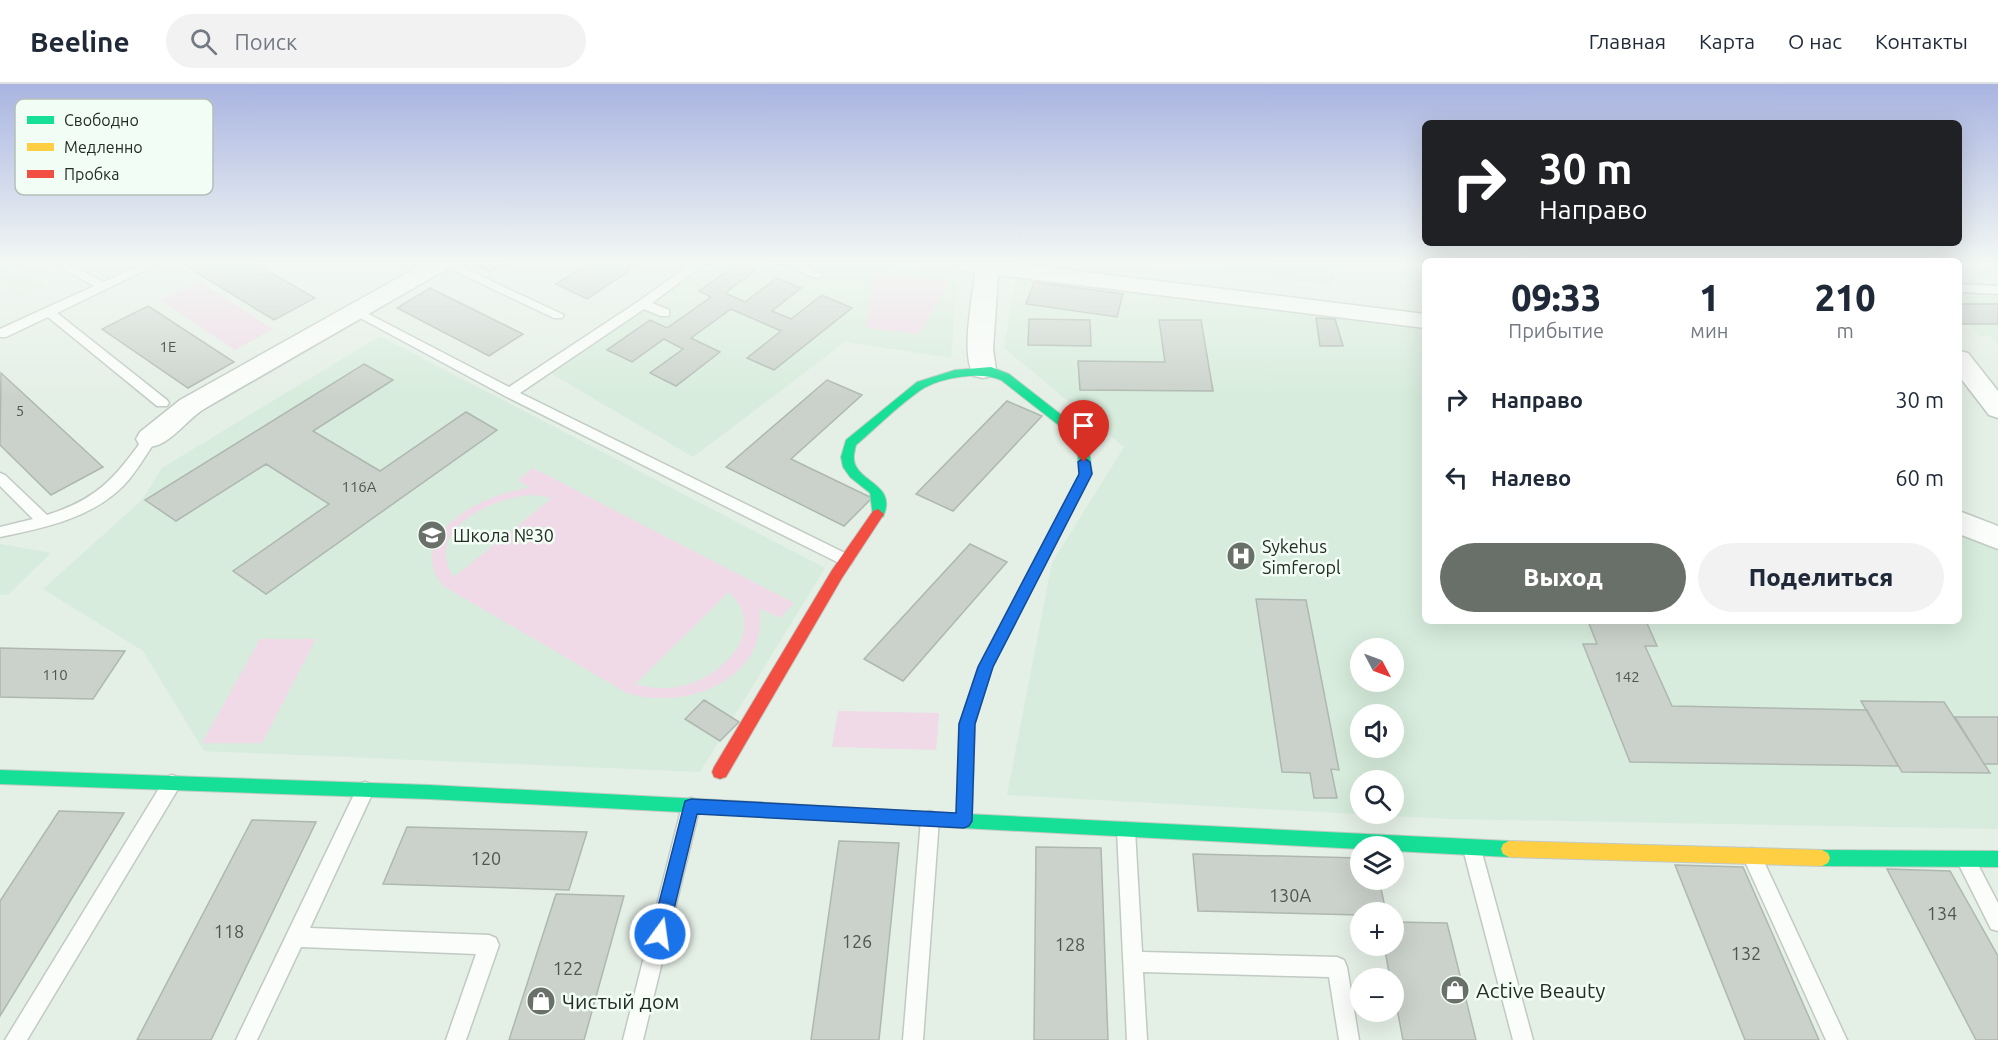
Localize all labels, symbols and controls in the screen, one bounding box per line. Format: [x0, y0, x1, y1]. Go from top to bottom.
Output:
search box [166, 14, 586, 68]
icon: search [187, 25, 220, 58]
text: Beeline [30, 26, 130, 57]
text: Поиск [235, 29, 297, 54]
text: Главная [1589, 29, 1666, 53]
text: Карта [1699, 29, 1755, 53]
text: О нас [1788, 29, 1842, 53]
text: Контакты [1875, 29, 1968, 53]
legend [15, 99, 213, 195]
text: Свободно [64, 111, 139, 129]
text: Медленно [64, 138, 143, 156]
icon: right [1440, 144, 1518, 222]
text: 30 m [1539, 145, 1633, 192]
text: Пробка [64, 165, 120, 183]
text: Направо [1539, 194, 1648, 224]
text: 09:33 [1511, 277, 1601, 318]
text: 1 [1699, 277, 1720, 318]
text: 210 [1815, 277, 1876, 318]
text: Прибытие [1508, 319, 1604, 342]
text: мин [1690, 319, 1728, 342]
text: m [1837, 319, 1854, 342]
house number: 1Е [160, 338, 176, 355]
icon: right [1440, 383, 1473, 416]
text: Направо [1491, 387, 1583, 412]
text: 30 m [1895, 387, 1944, 412]
pin [1058, 400, 1109, 462]
house number: 5 [16, 402, 24, 419]
icon: arrive [1067, 409, 1100, 442]
icon: left [1440, 461, 1473, 494]
text: Налево [1491, 465, 1571, 490]
text: 60 m [1895, 465, 1944, 490]
house number: 116А [341, 478, 377, 495]
school or university icon: Школа №30 [416, 519, 448, 551]
place label: Школа №30 [453, 525, 554, 545]
place label: Sykehus Simferopl [1262, 536, 1341, 577]
hospital icon: Sykehus Simferopl [1225, 540, 1257, 572]
button: Выход [1440, 543, 1686, 612]
button: Поделиться [1698, 543, 1944, 612]
north arrow [1350, 638, 1404, 692]
map controls [1350, 638, 1404, 1022]
house number: 110 [42, 666, 68, 683]
house number: 142 [1614, 668, 1640, 685]
button: sound [1350, 704, 1404, 758]
button: search [1350, 770, 1404, 824]
button: layers [1350, 836, 1404, 890]
house number: 120 [471, 848, 501, 868]
house number: 130А [1269, 885, 1311, 905]
position arrow [628, 902, 692, 966]
button: + [1350, 902, 1404, 956]
house number: 134 [1927, 903, 1957, 923]
house number: 118 [214, 921, 244, 941]
house number: 126 [842, 931, 872, 951]
house number: 128 [1055, 934, 1085, 954]
house number: 132 [1731, 943, 1761, 963]
house number: 122 [553, 958, 583, 978]
button: − [1350, 968, 1404, 1022]
shop icon: Active Beauty [1439, 974, 1471, 1006]
place label: Active Beauty [1476, 978, 1605, 1002]
shop icon: Чистый дом [525, 985, 557, 1017]
place label: Чистый дом [562, 989, 679, 1013]

